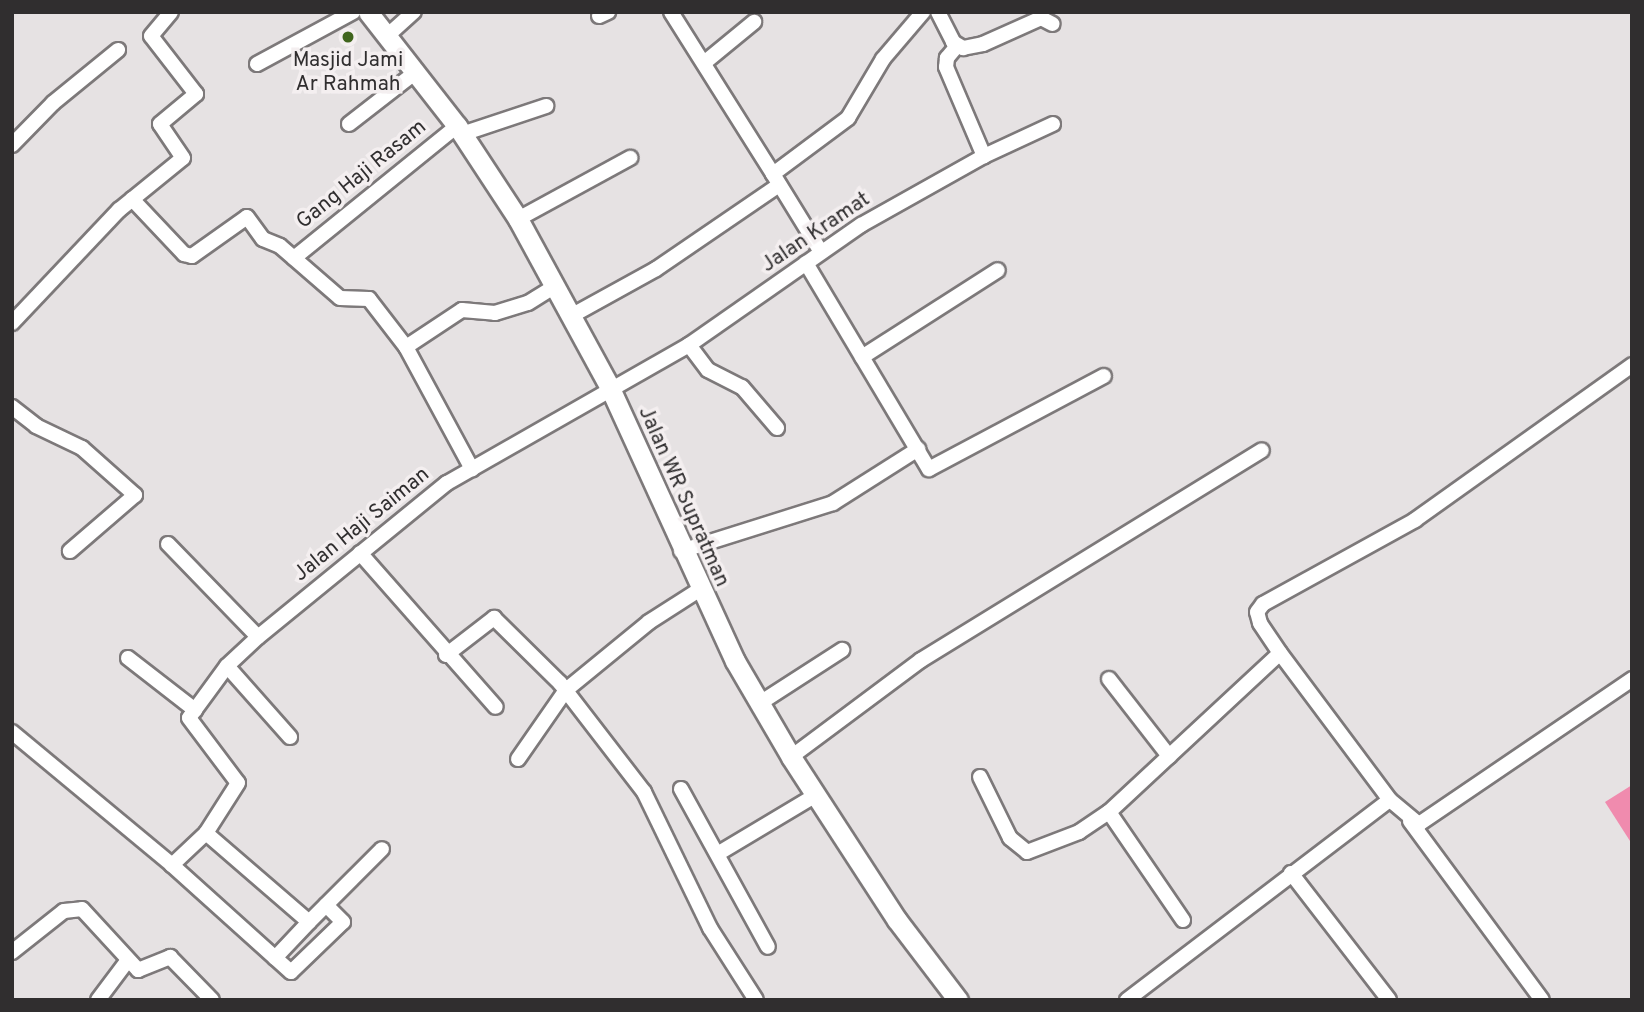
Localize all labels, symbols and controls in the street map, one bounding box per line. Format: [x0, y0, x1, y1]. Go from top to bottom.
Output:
marker: Masjid Jami Ar Rahmah [340, 29, 356, 45]
place label: Masjid Jami Ar Rahmah [293, 48, 403, 98]
street label: Gang Haji Rasam [292, 115, 432, 235]
street label: Jalan Kramat [757, 187, 875, 279]
street label: Jalan WR Supratman [632, 403, 734, 591]
street label: Jalan Haji Saiman [289, 463, 435, 587]

